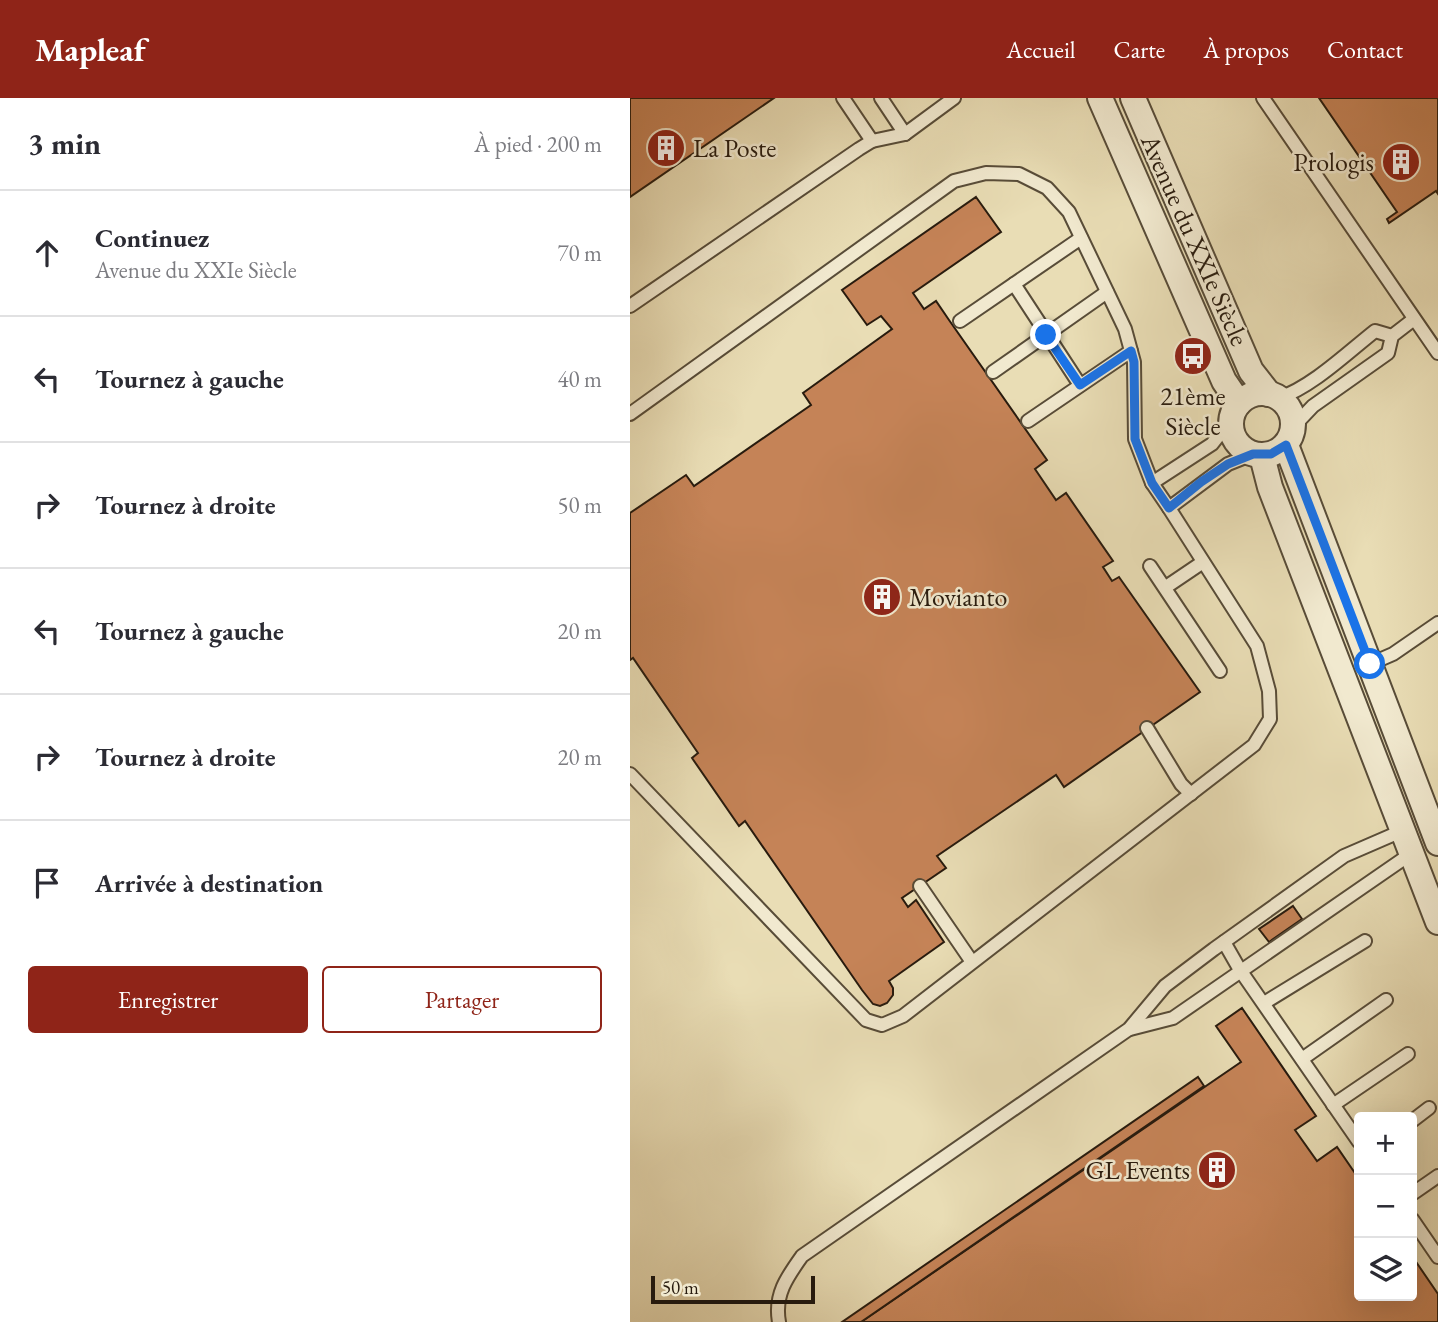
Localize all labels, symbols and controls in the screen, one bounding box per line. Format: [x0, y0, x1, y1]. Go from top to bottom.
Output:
text: Mapleaf [35, 28, 146, 71]
text: Accueil [1006, 34, 1076, 65]
text: Carte [1114, 34, 1165, 65]
text: À propos [1203, 34, 1289, 65]
text: Contact [1327, 34, 1403, 65]
text: 3 min [28, 124, 101, 163]
building icon: La Poste [645, 127, 687, 169]
street label: Avenue du XXIe Siècle [1133, 128, 1257, 351]
text: À pied · 200 m [474, 129, 602, 159]
place label: La Poste [693, 131, 776, 165]
building icon: Prologis [1380, 141, 1422, 183]
place label: Prologis [1293, 145, 1374, 179]
text: Continuez [95, 221, 209, 255]
icon: ahead [28, 234, 66, 272]
text: 70 m [557, 238, 602, 268]
text: Avenue du XXIe Siècle [95, 255, 297, 285]
route end [1030, 319, 1061, 350]
bus stop icon: 21ème Siècle [1172, 335, 1214, 377]
icon: left [28, 360, 66, 398]
text: Tournez à gauche [95, 362, 284, 396]
text: 40 m [557, 364, 602, 394]
place label: 21ème Siècle [1160, 379, 1226, 443]
icon: right [28, 486, 66, 524]
text: Tournez à droite [95, 488, 276, 522]
text: 50 m [557, 490, 602, 520]
building icon: Movianto [861, 576, 903, 618]
place label: Movianto [909, 580, 1007, 614]
icon: left [28, 612, 66, 650]
text: Tournez à gauche [95, 614, 284, 648]
text: 20 m [557, 616, 602, 646]
route start [1354, 648, 1385, 679]
icon: right [28, 738, 66, 776]
text: Tournez à droite [95, 740, 276, 774]
text: 20 m [557, 742, 602, 772]
icon: arrive [28, 864, 66, 902]
text: Arrivée à destination [95, 866, 323, 900]
button: Enregistrer [28, 966, 308, 1033]
button: Partager [322, 966, 602, 1033]
map controls [1354, 1112, 1417, 1301]
button: + [1354, 1112, 1417, 1175]
building icon: GL Events [1196, 1149, 1238, 1191]
place label: GL Events [1086, 1153, 1190, 1187]
button: − [1354, 1175, 1417, 1238]
button: layers [1354, 1238, 1417, 1301]
scale bar [651, 1273, 816, 1305]
text: 50 m [662, 1275, 699, 1300]

